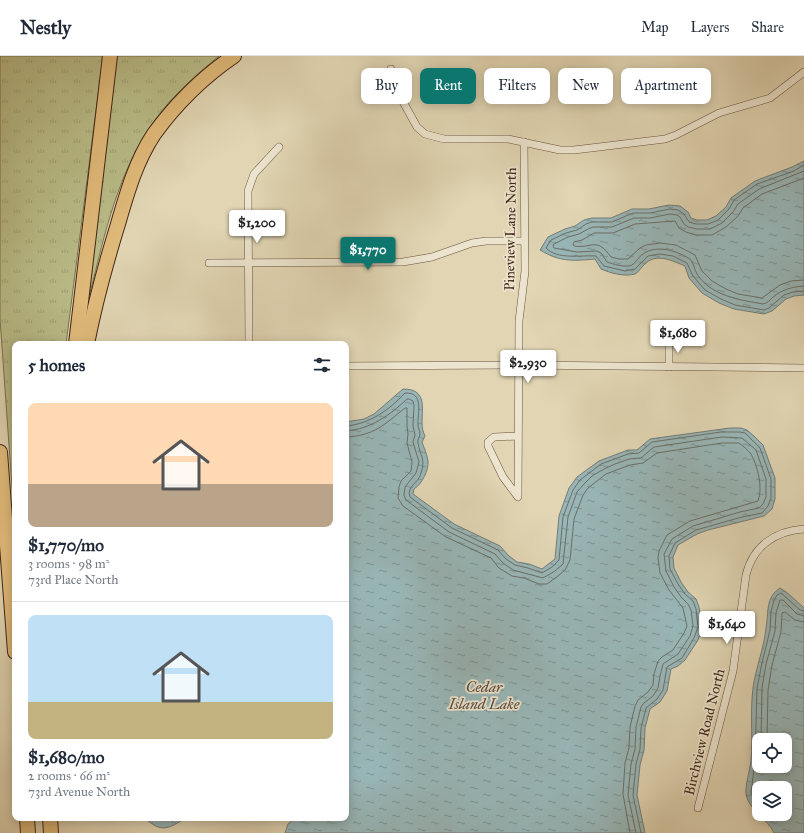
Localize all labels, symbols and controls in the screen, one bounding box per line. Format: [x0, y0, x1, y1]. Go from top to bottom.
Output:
text: Nestly [20, 16, 71, 39]
text: Map [641, 19, 669, 36]
text: Layers [691, 19, 729, 36]
text: Share [751, 19, 784, 36]
chip: Buy [361, 68, 412, 104]
chip: Rent [420, 68, 476, 104]
chip: Filters [484, 68, 550, 104]
chip: New [558, 68, 613, 104]
chip: Apartment [621, 68, 711, 104]
street label: Pineview Lane North [501, 167, 520, 291]
pin: $1,200 [224, 210, 290, 244]
text: $1,200 [238, 215, 276, 231]
pin: $1,770 [335, 237, 401, 271]
text: $1,770 [350, 242, 387, 258]
pin: $1,680 [645, 320, 711, 354]
text: $1,680 [659, 325, 697, 341]
pin: $2,930 [495, 350, 561, 384]
icon: filters [311, 354, 333, 376]
text: 5 homes [28, 355, 85, 376]
text: $2,930 [509, 355, 547, 371]
icon: home [145, 429, 217, 501]
text: $1,770/mo [28, 535, 104, 556]
text: 3 rooms · 98 m² [28, 556, 110, 572]
text: 73rd Place North [28, 572, 119, 588]
pin: $1,640 [694, 611, 760, 645]
text: $1,640 [708, 616, 746, 632]
icon: home [145, 641, 217, 713]
street label: Birchview Road North [681, 667, 728, 797]
water label: Cedar Island Lake [448, 678, 520, 713]
map controls [752, 733, 792, 821]
button: locate [752, 733, 792, 773]
text: $1,680/mo [28, 747, 104, 768]
text: 2 rooms · 66 m² [28, 768, 110, 784]
button: layers [752, 781, 792, 821]
text: 73rd Avenue North [28, 784, 130, 800]

